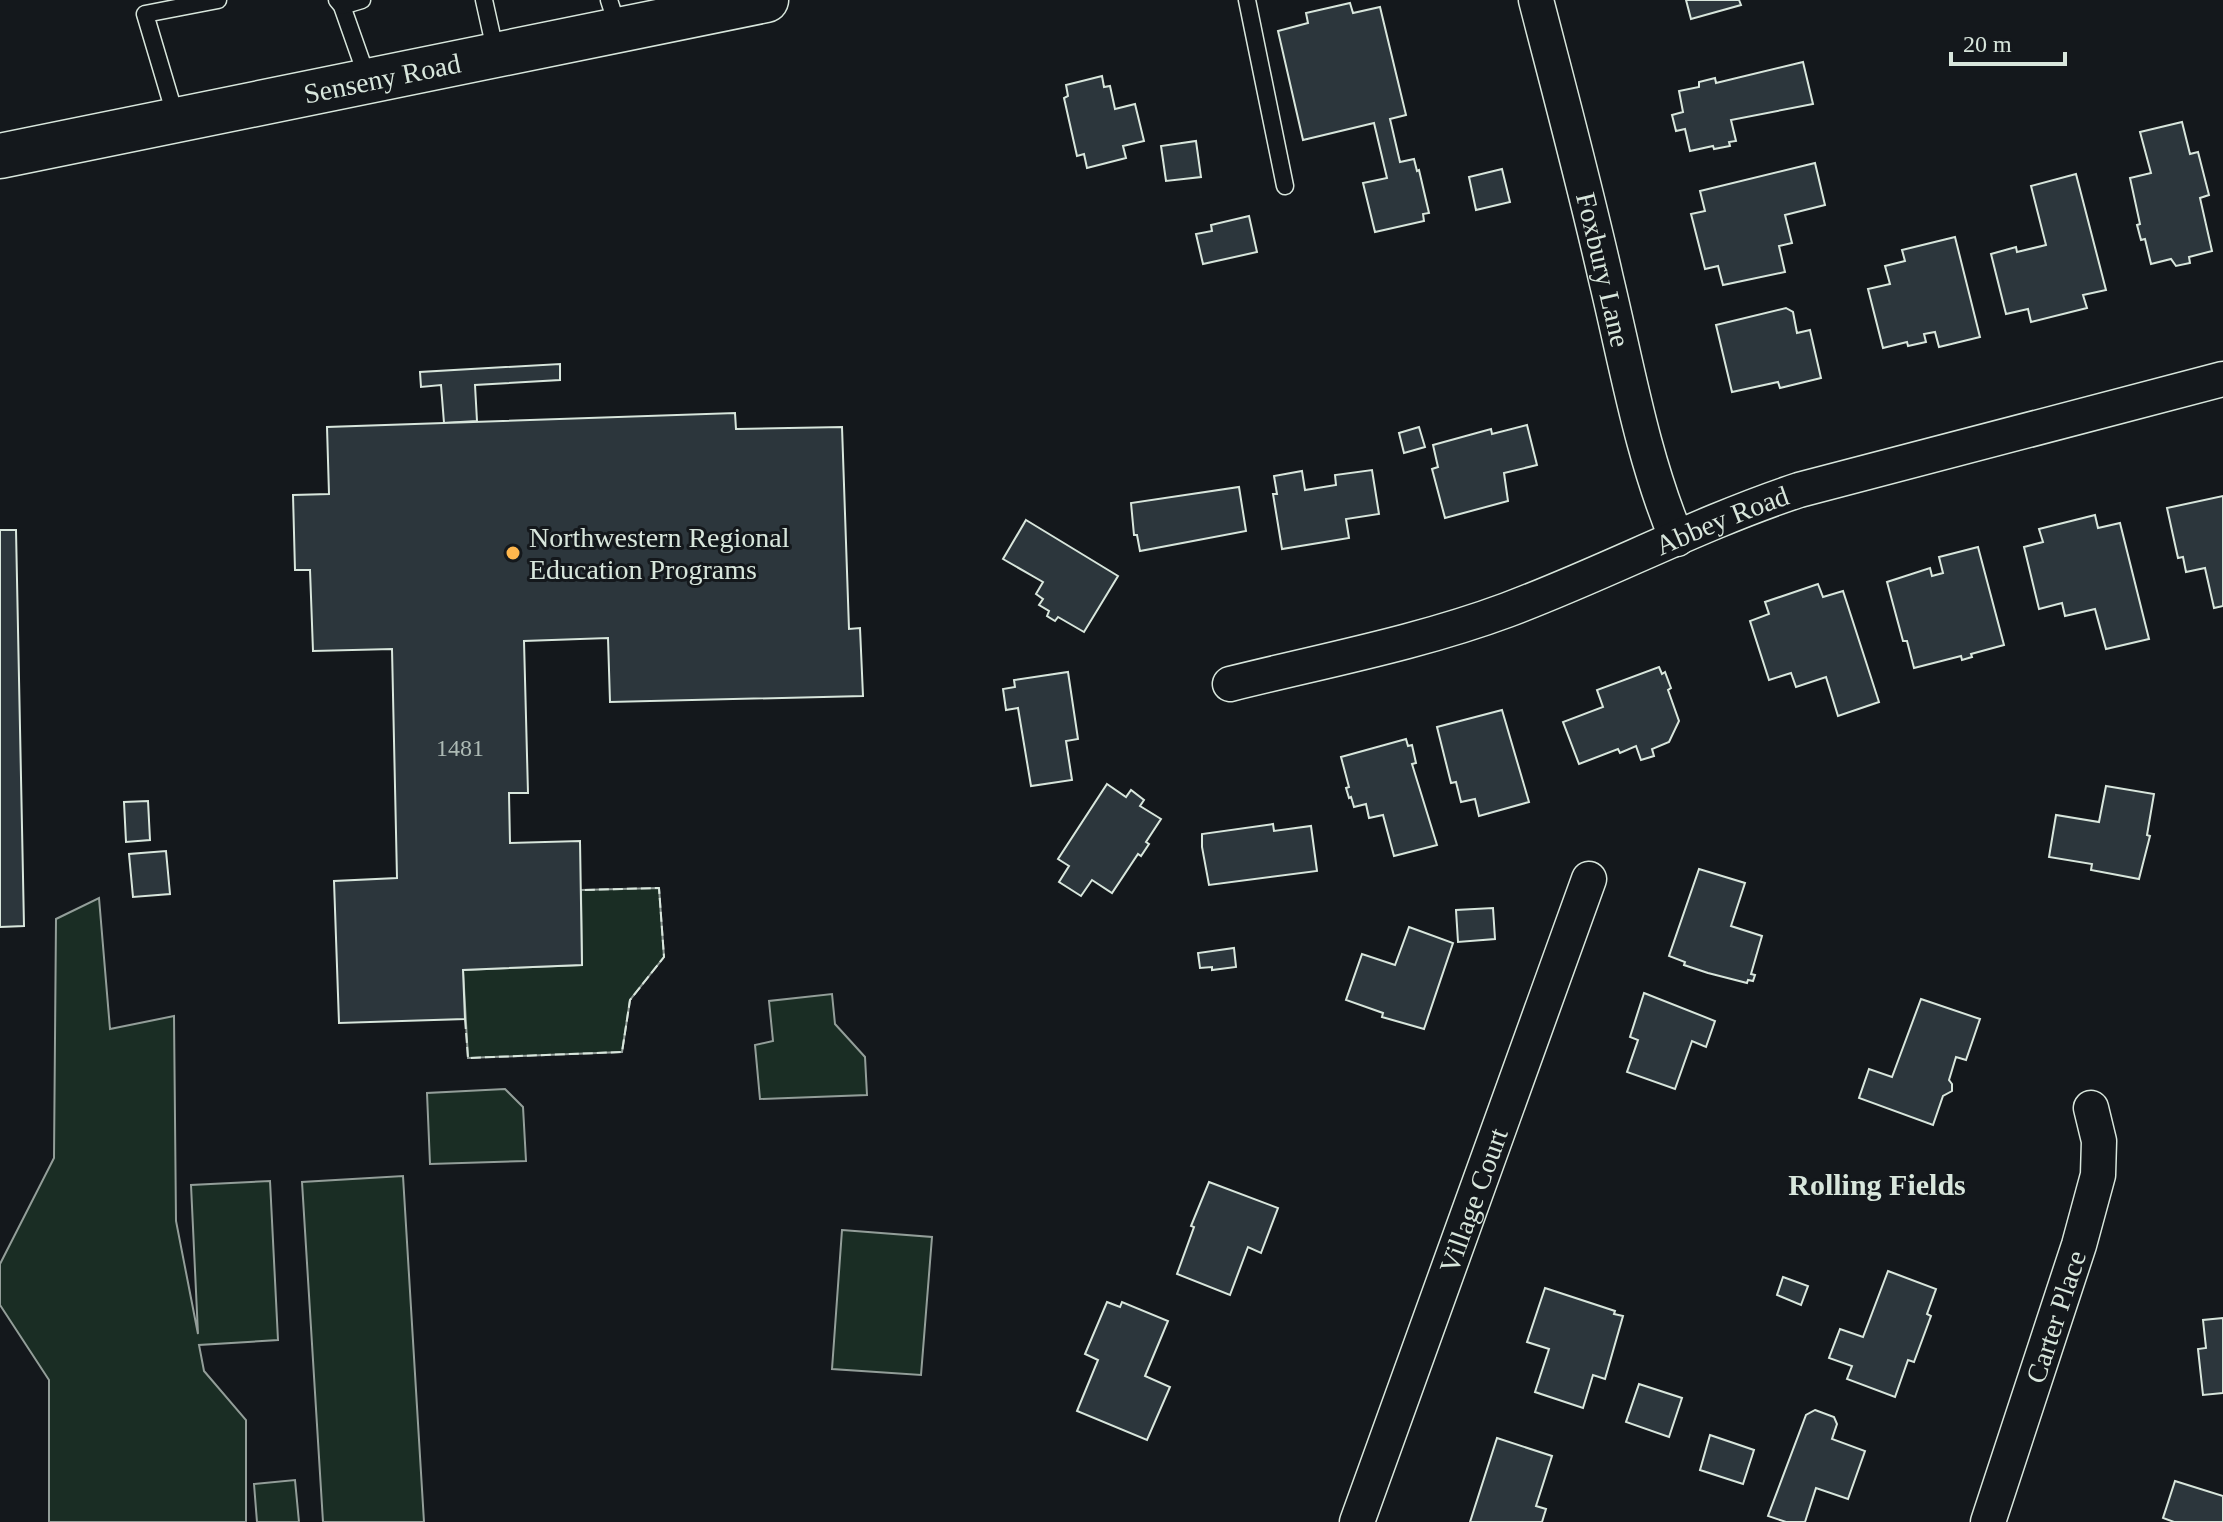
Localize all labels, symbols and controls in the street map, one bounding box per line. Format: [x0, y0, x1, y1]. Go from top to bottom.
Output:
scale bar [1951, 16, 2065, 66]
text: 20 m [1963, 31, 2012, 57]
street label: Senseny Road [301, 48, 463, 110]
street label: Foxbury Lane [1570, 189, 1636, 350]
street label: Abbey Road [1651, 480, 1793, 561]
place label: Northwestern Regional Education Programs [529, 522, 790, 585]
marker: Northwestern Regional Education Programs [504, 544, 522, 562]
house number: 1481 [436, 735, 484, 761]
street label: Village Court [1433, 1124, 1514, 1277]
district label: Rolling Fields [1788, 1168, 1966, 1201]
street label: Carter Place [2020, 1247, 2092, 1387]

